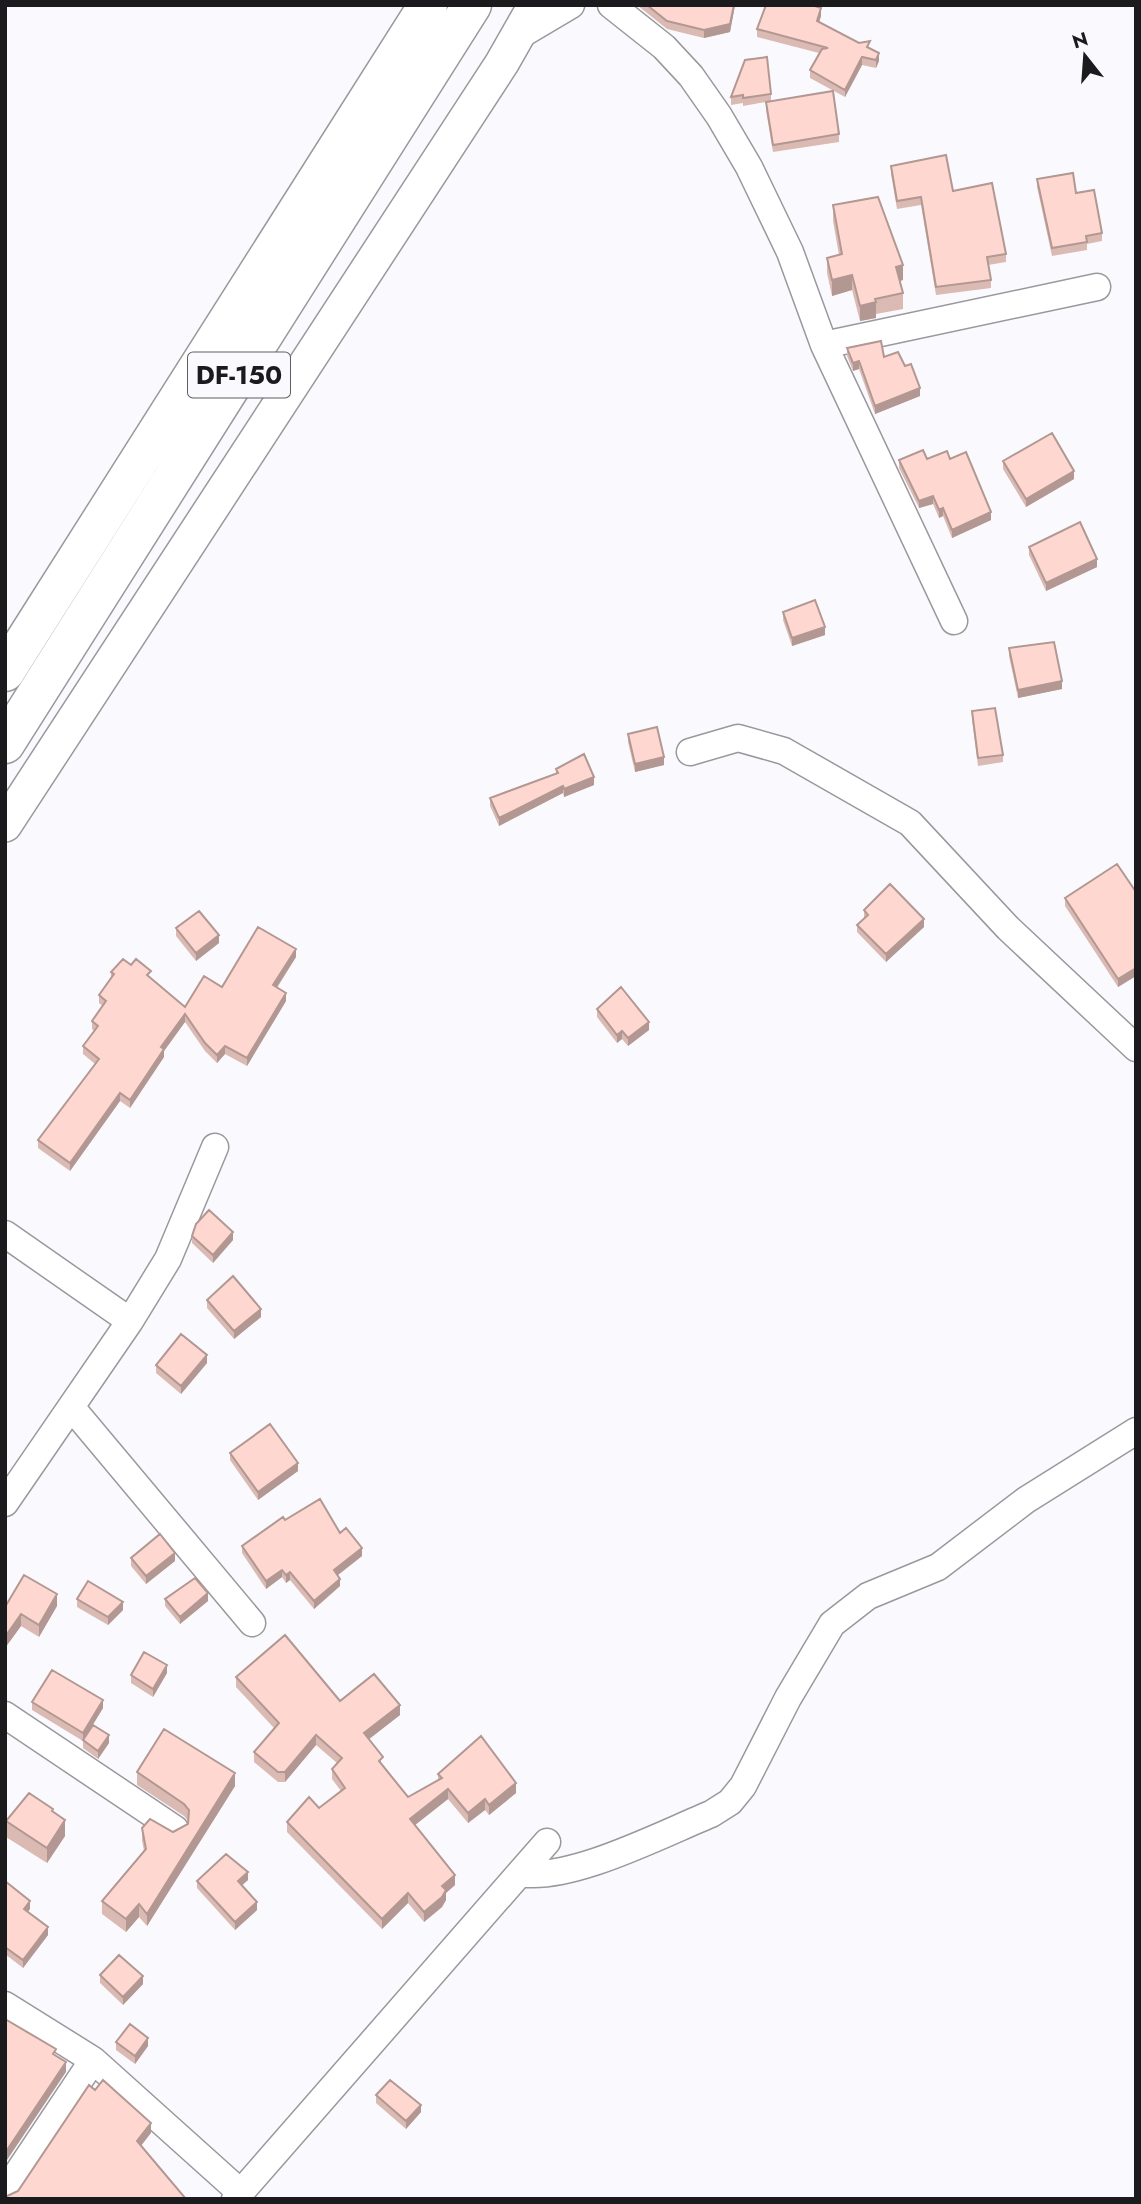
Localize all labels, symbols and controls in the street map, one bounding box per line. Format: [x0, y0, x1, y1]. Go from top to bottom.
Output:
north arrow [1050, 21, 1120, 91]
text: N [1069, 25, 1091, 55]
road number: DF-150 [188, 352, 290, 398]

